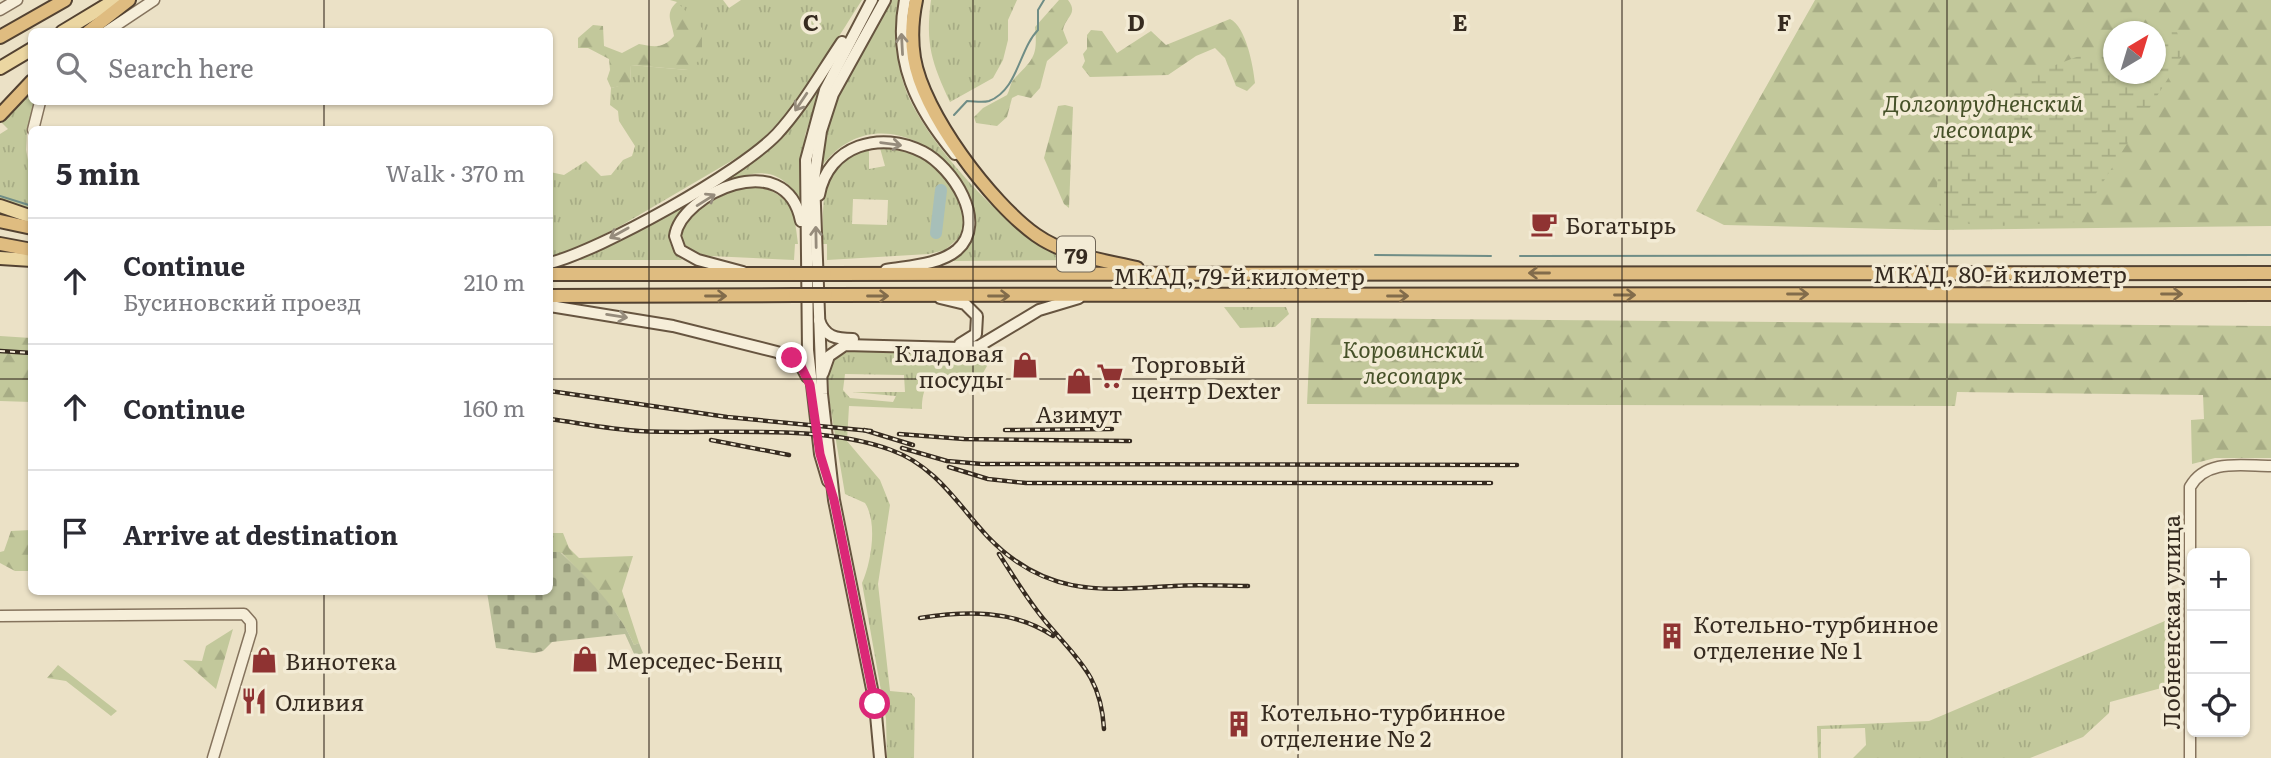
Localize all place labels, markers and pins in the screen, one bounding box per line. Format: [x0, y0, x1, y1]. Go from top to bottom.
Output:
place label: Богатырь [1565, 207, 1676, 241]
cafe icon: Богатырь [1529, 209, 1559, 239]
place label: Кладовая посуды [894, 335, 1004, 395]
place label: Торговый центр Dexter [1131, 346, 1281, 406]
shop icon: Кладовая посуды [1010, 350, 1040, 380]
supermarket icon: Торговый центр Dexter [1095, 361, 1125, 391]
shop icon: Азимут [1064, 366, 1094, 396]
place label: Азимут [1036, 396, 1122, 430]
place label: Котельно-турбинное отделение № 1 [1693, 606, 1938, 666]
building icon: Котельно-турбинное отделение № 1 [1657, 621, 1687, 651]
place label: Мерседес-Бенц [606, 642, 783, 676]
place label: Винотека [285, 643, 397, 677]
shop icon: Мерседес-Бенц [570, 644, 600, 674]
shop icon: Винотека [249, 645, 279, 675]
place label: Оливия [275, 684, 364, 718]
restaurant icon: Оливия [239, 686, 269, 716]
place label: Котельно-турбинное отделение № 2 [1260, 694, 1505, 754]
building icon: Котельно-турбинное отделение № 2 [1224, 709, 1254, 739]

